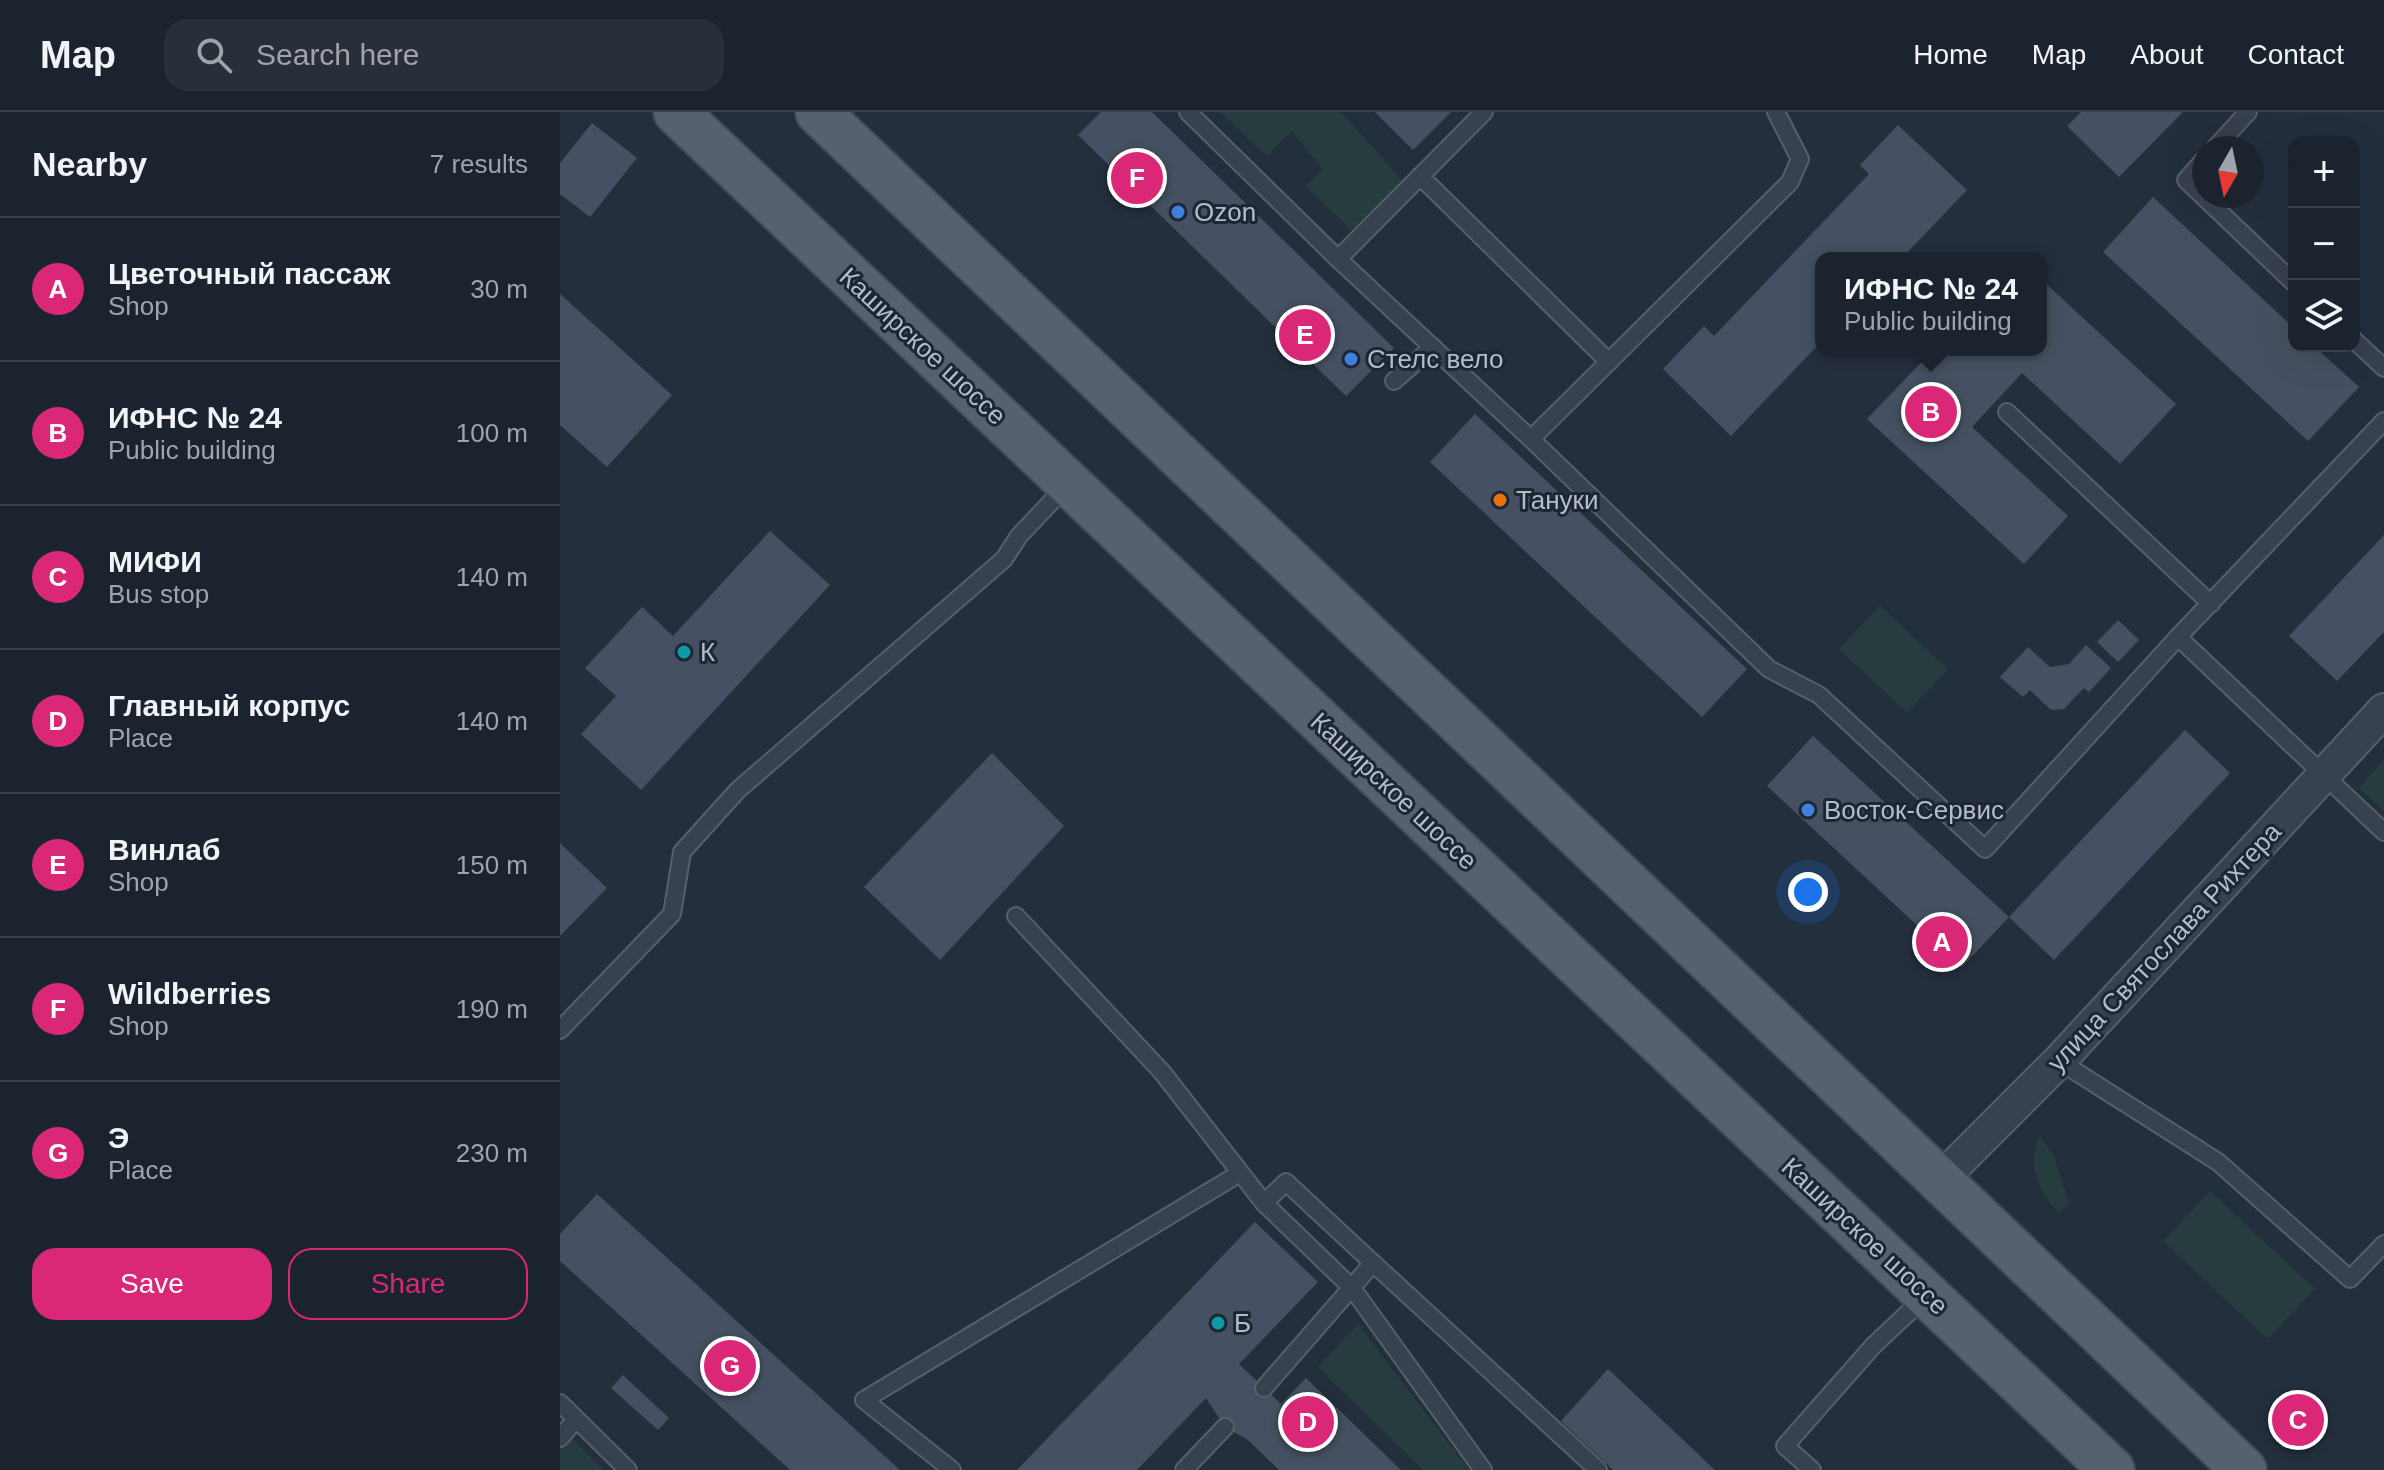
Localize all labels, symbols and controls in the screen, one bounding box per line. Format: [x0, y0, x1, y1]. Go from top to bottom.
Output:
search box [164, 19, 724, 91]
icon: search [192, 33, 236, 77]
text: Map [40, 34, 116, 76]
text: Search here [256, 38, 419, 71]
text: Home [1913, 39, 1988, 70]
text: Map [2032, 39, 2086, 70]
text: About [2130, 39, 2204, 70]
text: Contact [2248, 39, 2344, 70]
north arrow [2192, 136, 2264, 208]
map controls [2288, 136, 2360, 352]
button: + [2288, 136, 2360, 208]
text: Nearby [32, 145, 147, 183]
pin: F [1111, 148, 1163, 208]
text: 7 results [430, 149, 528, 179]
place label: Ozon [1194, 197, 1256, 227]
marker: Ozon [1169, 203, 1187, 221]
button: − [2288, 208, 2360, 280]
popup [1815, 252, 2047, 356]
text: Цветочный пассаж [108, 257, 391, 290]
street label: Каширское шоссе [834, 261, 1012, 431]
text: ИФНС № 24 [1844, 272, 2018, 305]
text: A [49, 274, 67, 304]
text: 30 m [470, 274, 528, 304]
button: layers [2288, 280, 2360, 352]
text: Shop [108, 291, 169, 321]
pin: E [1279, 305, 1331, 365]
text: Public building [1844, 306, 2012, 336]
place label: Стелс вело [1367, 344, 1503, 374]
marker: Стелс вело [1342, 350, 1360, 368]
pin: B [1905, 382, 1957, 442]
text: ИФНС № 24 [108, 401, 282, 434]
text: B [49, 418, 67, 448]
text: 100 m [456, 418, 528, 448]
text: Public building [108, 435, 276, 465]
place label: Тануки [1516, 485, 1598, 515]
marker: Тануки [1491, 491, 1509, 509]
text: МИФИ [108, 545, 202, 578]
text: C [49, 562, 67, 592]
text: 140 m [456, 562, 528, 592]
text: Bus stop [108, 579, 209, 609]
place label: К [700, 637, 715, 667]
marker: К [675, 643, 693, 661]
text: Главный корпус [108, 689, 350, 722]
text: D [49, 706, 67, 736]
text: 140 m [456, 706, 528, 736]
street label: Каширское шоссе [1305, 706, 1483, 876]
text: Place [108, 723, 173, 753]
place label: Восток-Сервис [1824, 795, 2004, 825]
marker: Восток-Сервис [1799, 801, 1817, 819]
street label: улица Святослава Рихтера [2041, 816, 2287, 1077]
text: Винлаб [108, 833, 221, 866]
text: E [49, 850, 67, 880]
text: 150 m [456, 850, 528, 880]
text: Shop [108, 867, 169, 897]
your location [1788, 872, 1828, 912]
pin: A [1916, 912, 1968, 972]
text: Wildberries [108, 977, 271, 1010]
text: F [50, 994, 66, 1024]
text: 190 m [456, 994, 528, 1024]
text: Shop [108, 1011, 169, 1041]
text: Э [108, 1121, 129, 1154]
text: G [48, 1138, 68, 1168]
text: 230 m [456, 1138, 528, 1168]
street label: Каширское шоссе [1776, 1151, 1954, 1321]
text: Place [108, 1155, 173, 1185]
button: Save [32, 1248, 272, 1320]
button: Share [288, 1248, 528, 1320]
place label: Б [1234, 1308, 1251, 1338]
marker: Б [1209, 1314, 1227, 1332]
pin: G [704, 1336, 756, 1396]
pin: C [2272, 1390, 2324, 1450]
pin: D [1282, 1392, 1334, 1452]

